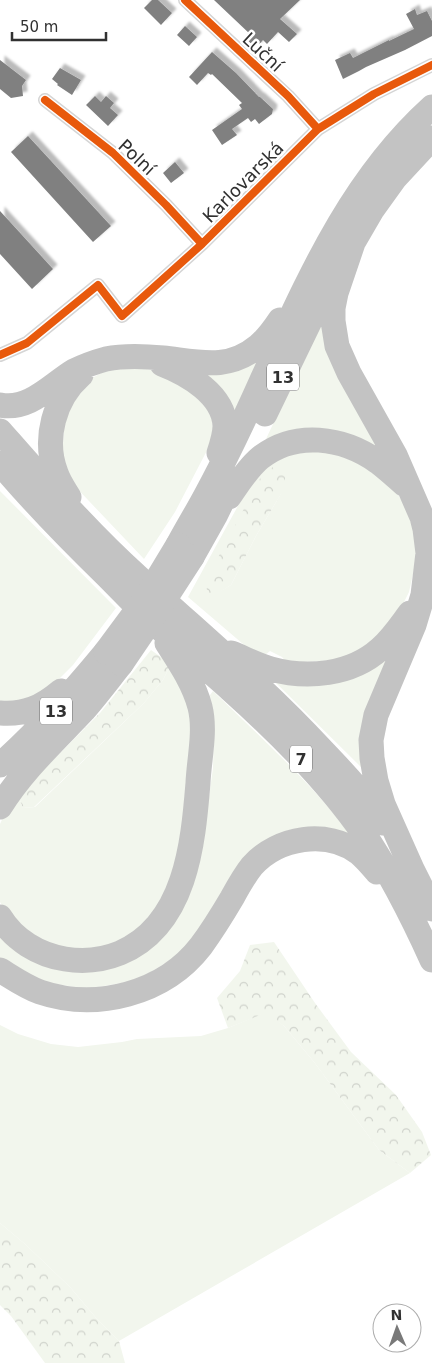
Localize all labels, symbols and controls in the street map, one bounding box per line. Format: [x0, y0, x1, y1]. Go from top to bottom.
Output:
scale bar [12, 10, 106, 42]
text: 50 m [20, 18, 58, 36]
street label: Luční [238, 28, 288, 77]
street label: Polní [114, 135, 160, 180]
street label: Karlovarská [198, 137, 288, 227]
road number: 13 [267, 364, 299, 391]
road number: 13 [40, 698, 72, 724]
road number: 7 [290, 746, 312, 772]
north arrow [372, 1303, 422, 1353]
text: N [390, 1307, 403, 1323]

